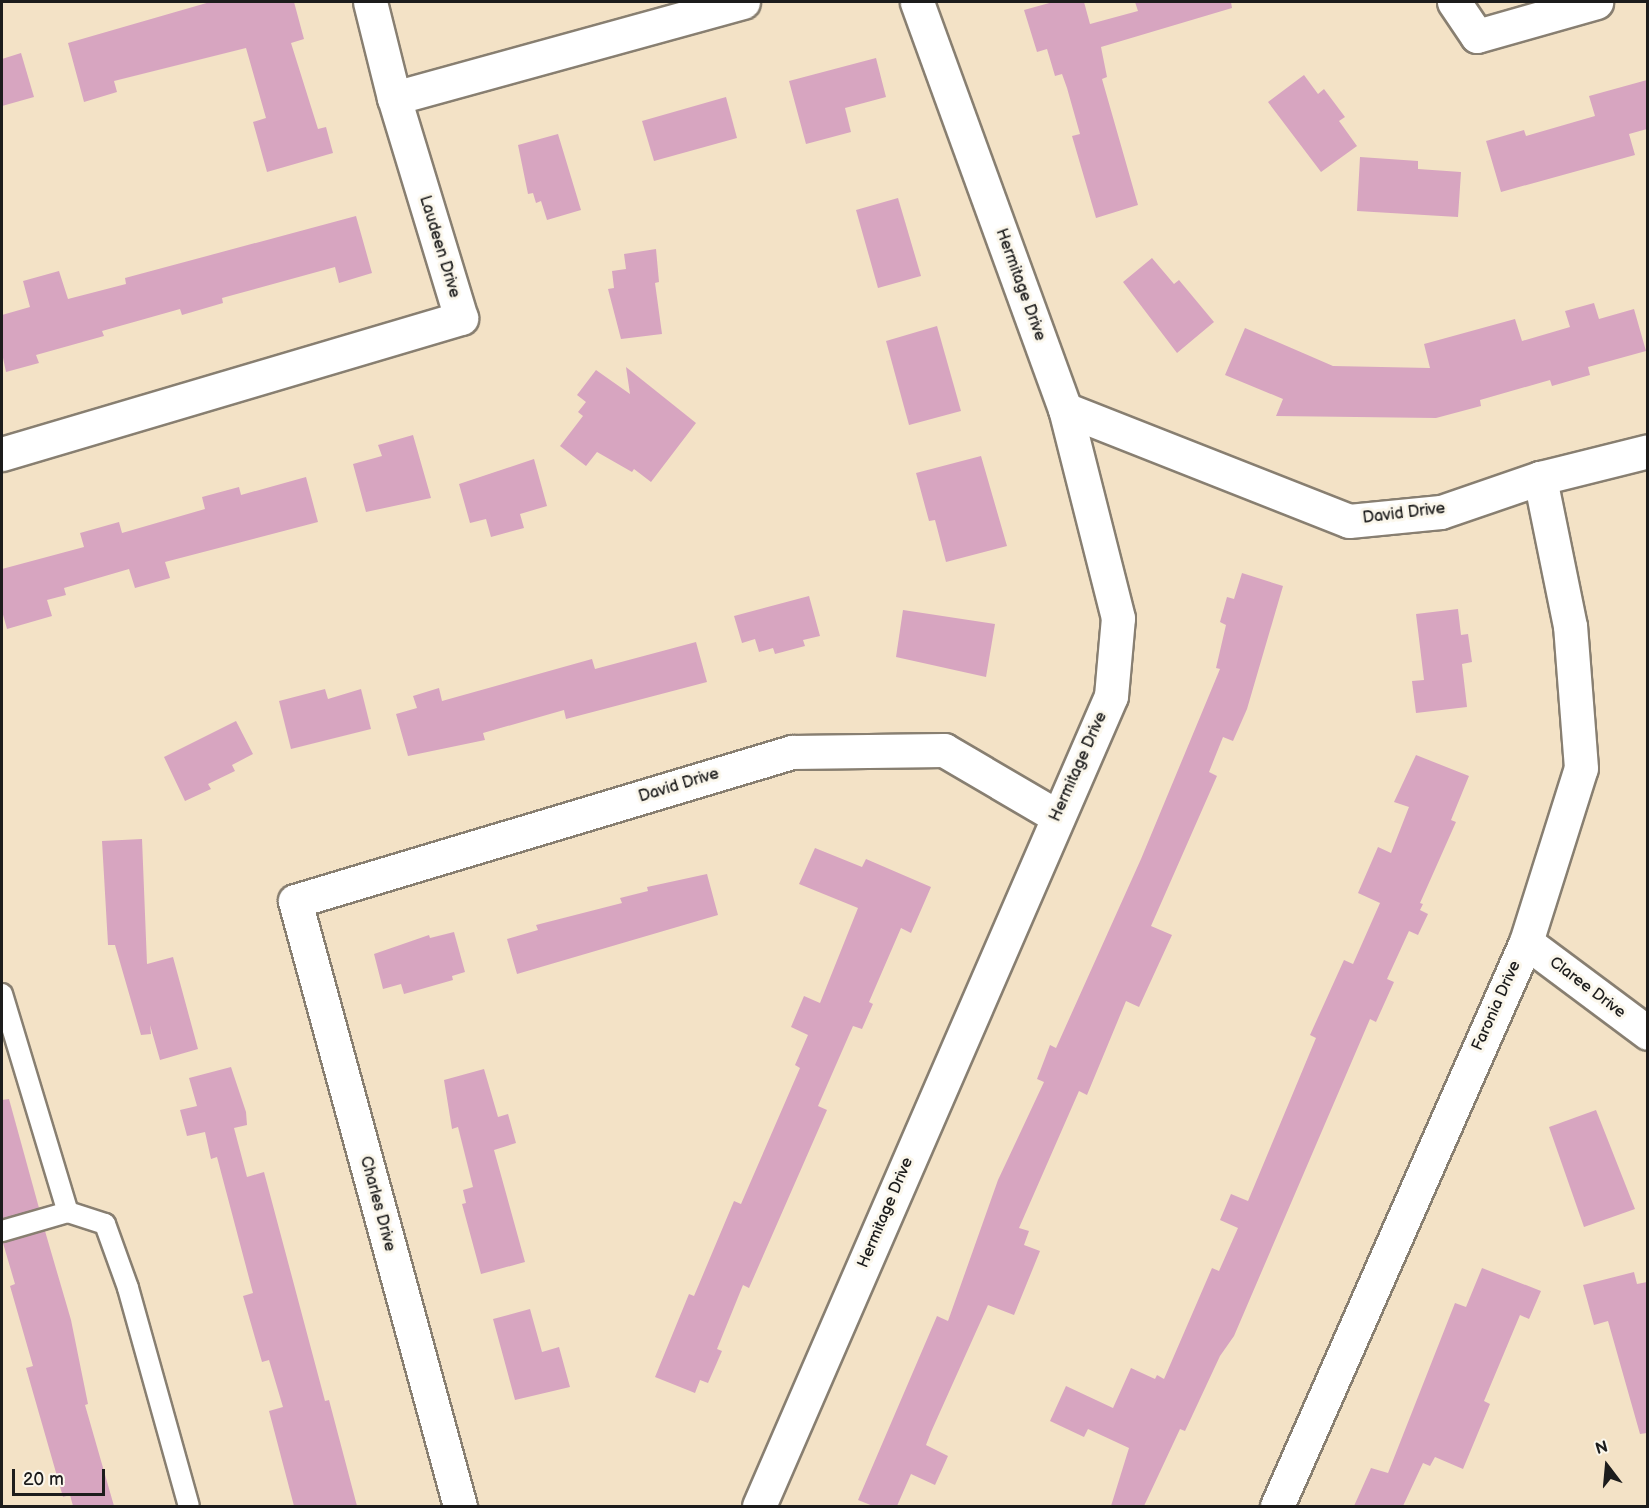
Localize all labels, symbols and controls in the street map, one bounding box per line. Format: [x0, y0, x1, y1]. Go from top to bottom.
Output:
street label: Laudeen Drive [414, 194, 464, 300]
street label: Hermitage Drive [991, 226, 1049, 344]
street label: David Drive [1362, 499, 1446, 529]
street label: Hermitage Drive [1046, 709, 1112, 825]
street label: David Drive [636, 765, 722, 807]
street label: Claree Drive [1545, 953, 1629, 1023]
street label: Faronia Drive [1469, 958, 1525, 1054]
street label: Charles Drive [355, 1154, 399, 1254]
street label: Hermitage Drive [854, 1155, 918, 1271]
north arrow [1577, 1436, 1637, 1496]
text: N [1593, 1437, 1610, 1459]
scale bar [15, 1457, 108, 1495]
text: 20 m [23, 1469, 64, 1490]

